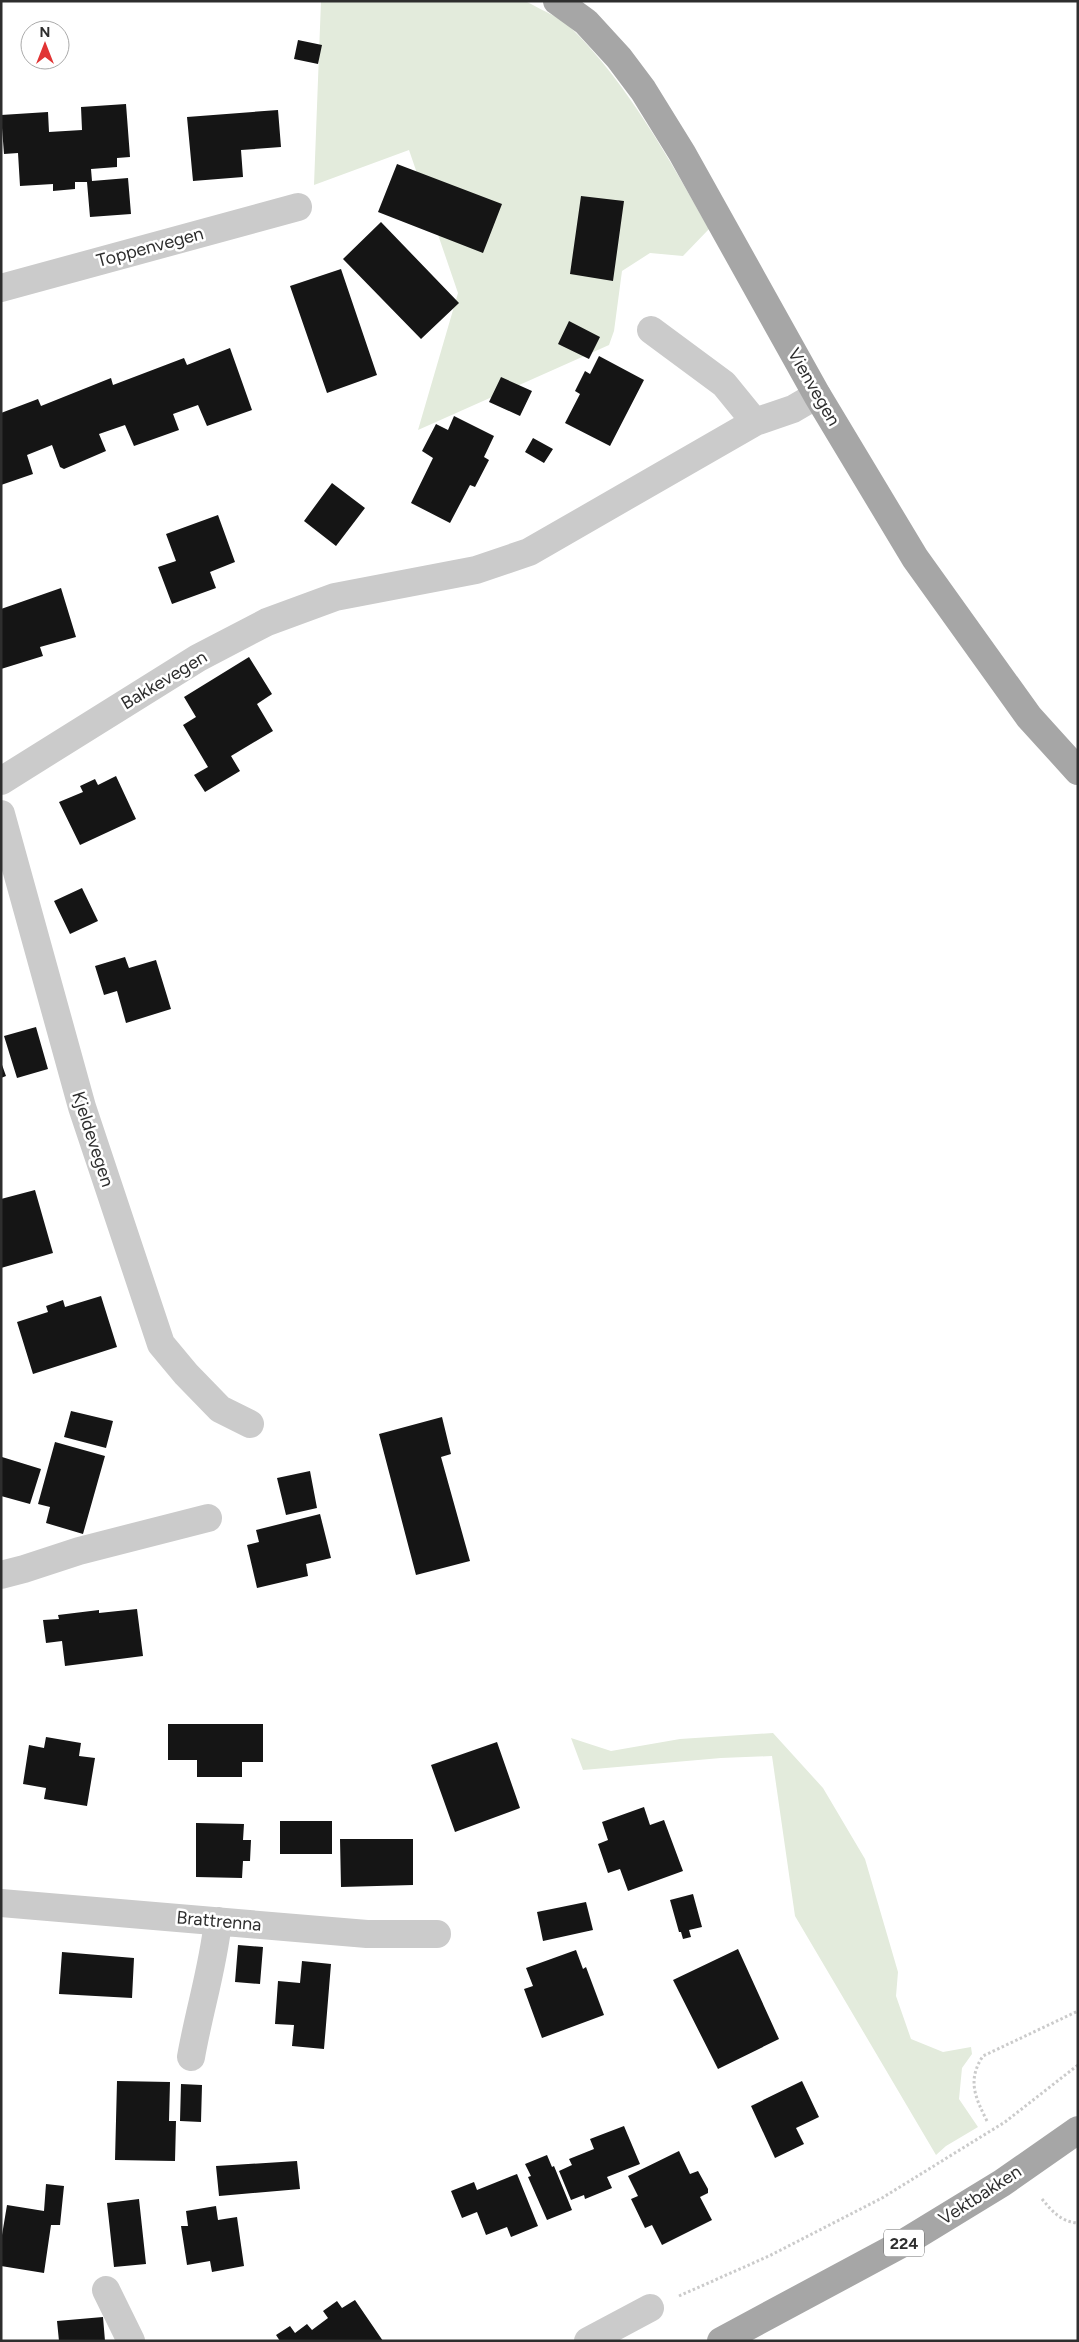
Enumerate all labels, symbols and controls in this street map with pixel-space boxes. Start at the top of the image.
north arrow [20,20,70,70]
text: N [40,24,50,41]
street label: Toppenvegen [94,222,206,272]
street label: Vienvegen [783,344,845,430]
street label: Bakkevegen [117,646,211,714]
street label: Kjeldevegen [67,1088,119,1190]
street label: Brattrenna [176,1906,262,1936]
street label: Vektbakken [935,2160,1025,2230]
road number: 224 [884,2230,924,2256]

